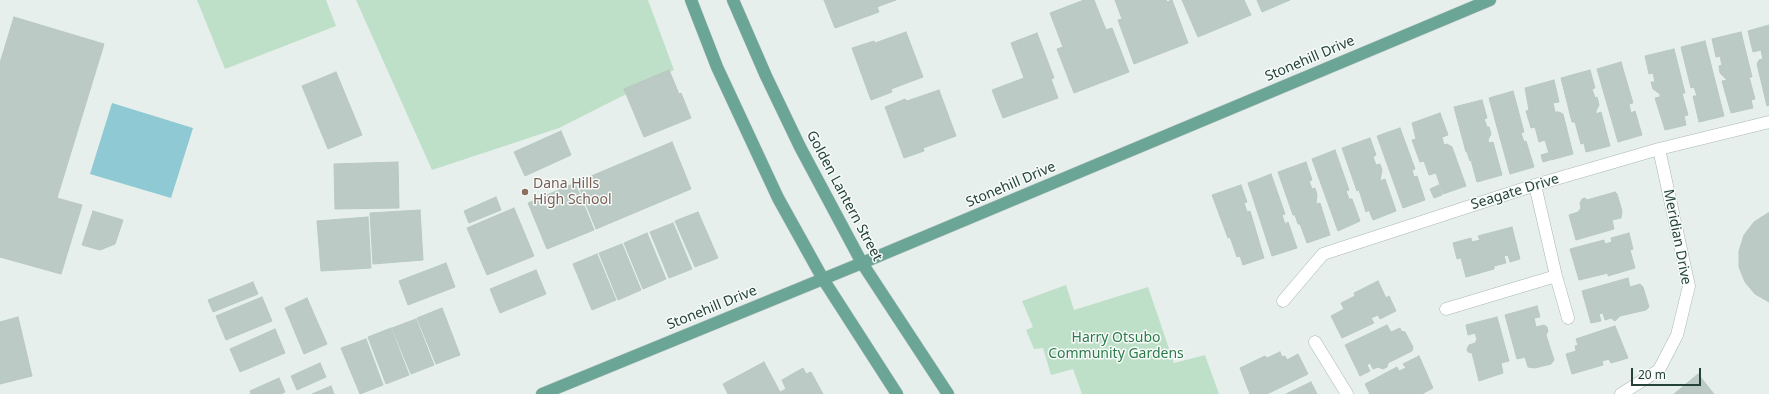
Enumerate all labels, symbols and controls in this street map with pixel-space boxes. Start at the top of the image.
street label: Stonehill Drive [1263,33,1357,85]
street label: Golden Lantern Street [803,128,885,264]
street label: Stonehill Drive [964,159,1058,211]
street label: Seagate Drive [1469,171,1561,213]
place label: Dana Hills High School [533,176,611,208]
marker: Dana Hills High School [520,187,530,197]
street label: Meridian Drive [1660,188,1694,286]
street label: Stonehill Drive [665,282,759,334]
park label: Harry Otsubo Community Gardens [1048,330,1184,362]
scale bar [1633,360,1703,386]
text: 20 m [1638,366,1666,383]

